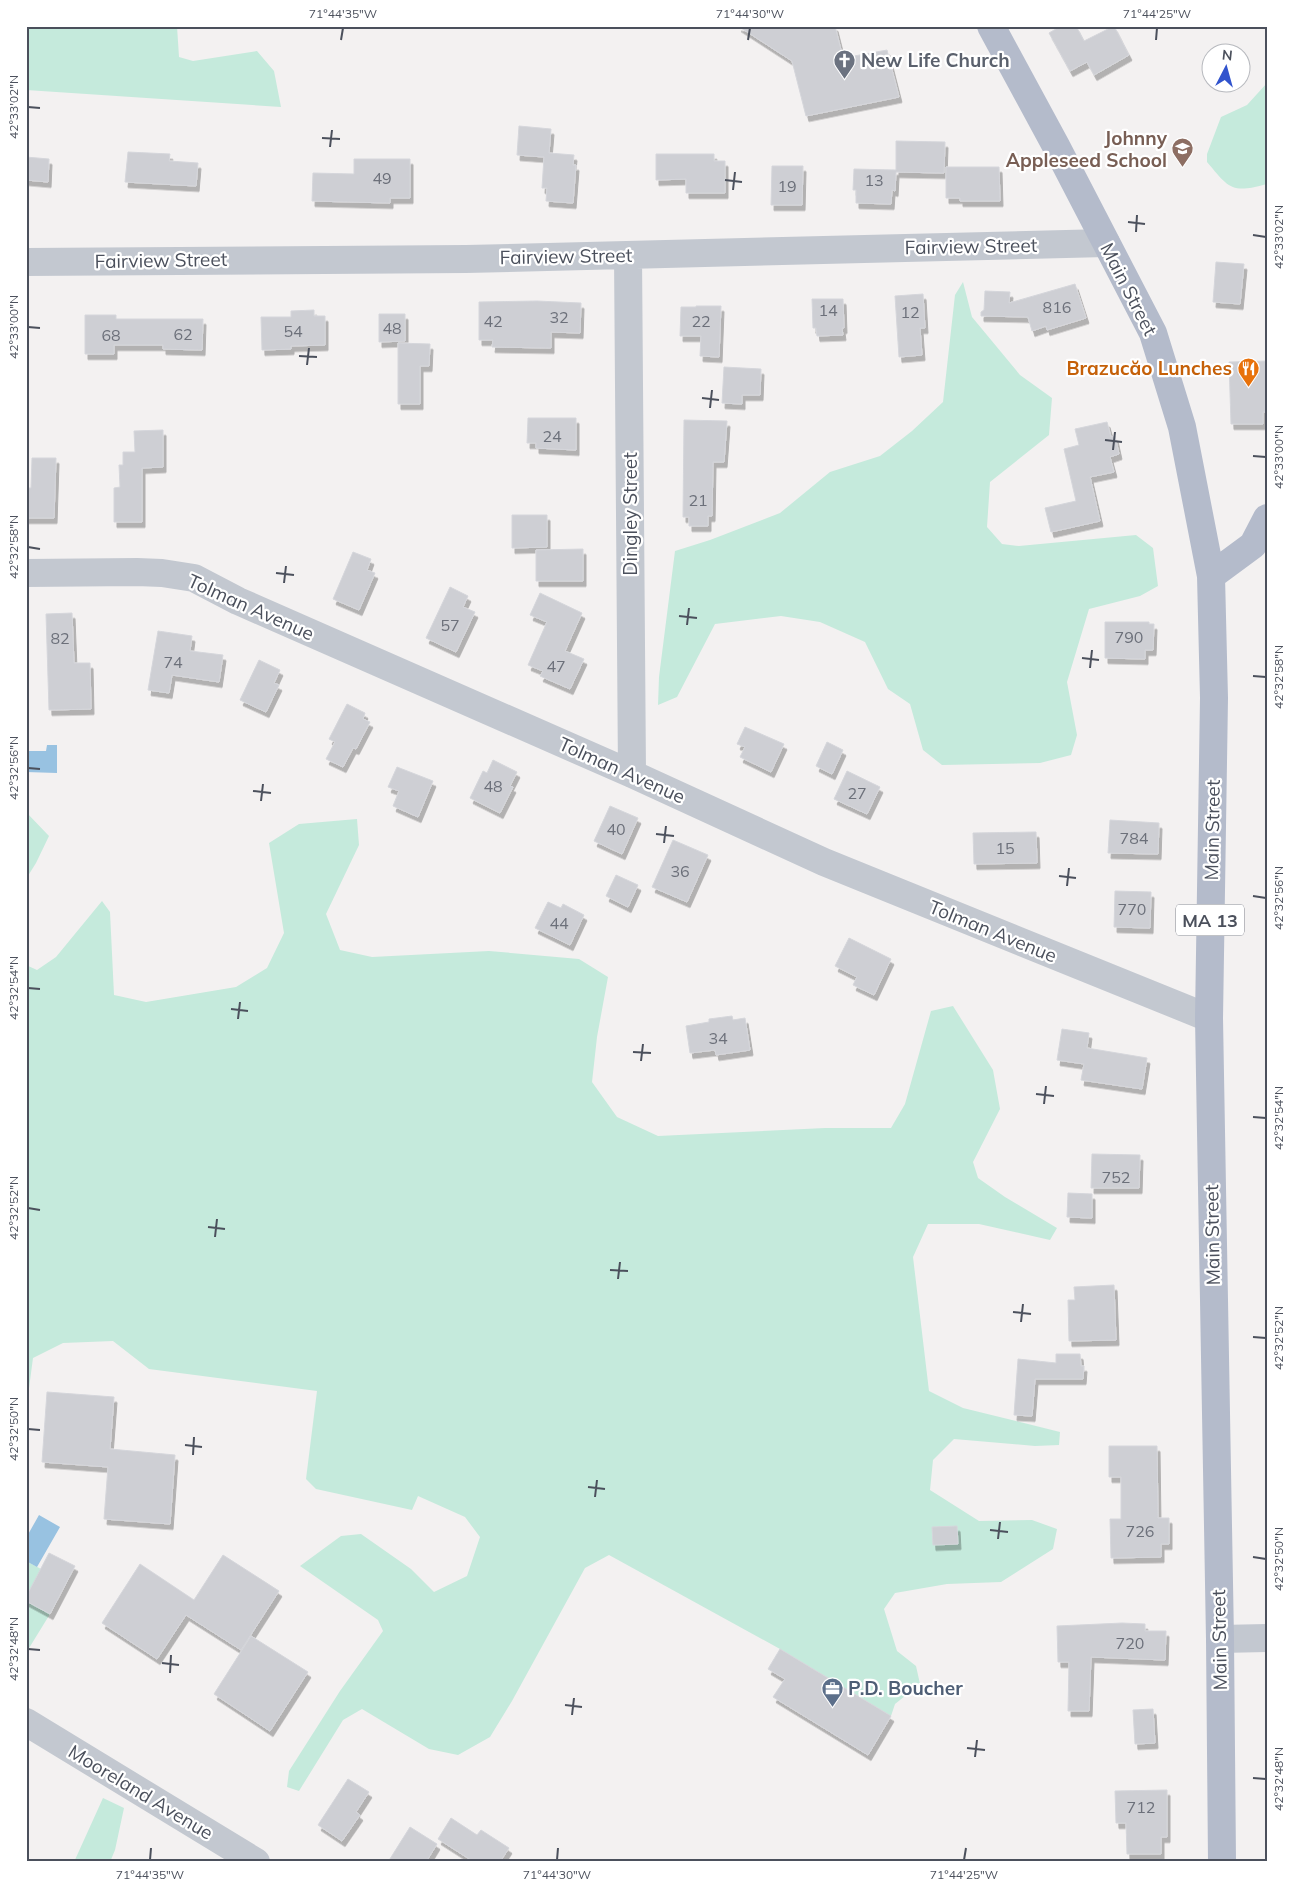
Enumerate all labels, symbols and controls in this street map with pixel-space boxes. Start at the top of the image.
text: 71°44'35"W [309,6,377,21]
text: 71°44'30"W [716,6,784,21]
text: 71°44'25"W [1123,6,1191,21]
north arrow [1200,42,1250,92]
text: N [1221,46,1234,65]
church icon: New Life Church [833,48,857,79]
place label: New Life Church [861,48,1010,72]
text: 42°33'02"N [6,75,21,139]
place label: Johnny Appleseed School [1006,126,1168,172]
school or university icon: Johnny Appleseed School [1171,137,1195,168]
house number: 49 [372,168,392,188]
house number: 13 [864,170,884,190]
house number: 19 [777,176,797,196]
text: 42°33'02"N [1271,205,1286,269]
street label: Fairview Street [905,233,1038,259]
street label: Main Street [1095,239,1163,340]
street label: Fairview Street [500,243,633,269]
street label: Fairview Street [95,247,228,273]
text: 42°33'00"N [6,295,21,359]
house number: 816 [1043,297,1071,317]
house number: 14 [818,300,838,320]
house number: 12 [900,302,920,322]
house number: 32 [549,307,569,327]
house number: 42 [483,311,503,331]
house number: 22 [691,311,711,331]
house number: 48 [382,318,402,338]
house number: 54 [283,321,303,341]
house number: 62 [173,324,193,344]
house number: 68 [101,325,121,345]
place label: Brazucăo Lunches [1066,356,1232,380]
restaurant icon: Brazucăo Lunches [1236,356,1260,387]
text: 42°33'00"N [1271,425,1286,489]
house number: 24 [542,426,562,446]
street label: Dingley Street [618,452,642,576]
house number: 21 [688,490,708,510]
text: 42°32'58"N [6,515,21,579]
street label: Tolman Avenue [184,568,318,646]
house number: 57 [440,615,460,635]
house number: 790 [1115,627,1143,647]
house number: 82 [50,628,70,648]
text: 42°32'58"N [1271,645,1286,709]
house number: 74 [163,652,183,672]
house number: 47 [546,656,566,676]
street label: Tolman Avenue [555,731,689,809]
text: 42°32'56"N [6,736,21,800]
house number: 48 [483,776,503,796]
street label: Main Street [1199,779,1225,881]
house number: 27 [847,783,867,803]
house number: 40 [606,819,626,839]
house number: 784 [1120,828,1149,848]
house number: 15 [995,838,1015,858]
house number: 36 [670,861,690,881]
text: 42°32'56"N [1271,866,1286,930]
street label: Tolman Avenue [926,894,1060,968]
house number: 770 [1118,899,1146,919]
road number: MA 13 [1176,904,1244,936]
house number: 44 [549,913,569,933]
text: 42°32'54"N [6,956,21,1020]
house number: 34 [708,1028,728,1048]
text: 42°32'54"N [1271,1086,1286,1150]
house number: 752 [1102,1167,1130,1187]
text: 42°32'52"N [6,1176,21,1240]
street label: Main Street [1199,1184,1225,1286]
text: 42°32'52"N [1271,1306,1286,1370]
text: 42°32'50"N [6,1397,21,1461]
house number: 726 [1126,1521,1154,1541]
text: 42°32'50"N [1271,1527,1286,1591]
street label: Main Street [1206,1589,1232,1691]
text: 42°32'48"N [6,1617,21,1681]
house number: 720 [1116,1633,1144,1653]
office icon: P.D. Boucher [820,1676,844,1707]
place label: P.D. Boucher [848,1676,963,1700]
street label: Mooreland Avenue [64,1739,218,1845]
text: 42°32'48"N [1271,1747,1286,1811]
house number: 712 [1127,1797,1155,1817]
text: 71°44'35"W [116,1867,184,1882]
text: 71°44'30"W [523,1867,591,1882]
text: 71°44'25"W [930,1867,998,1882]

